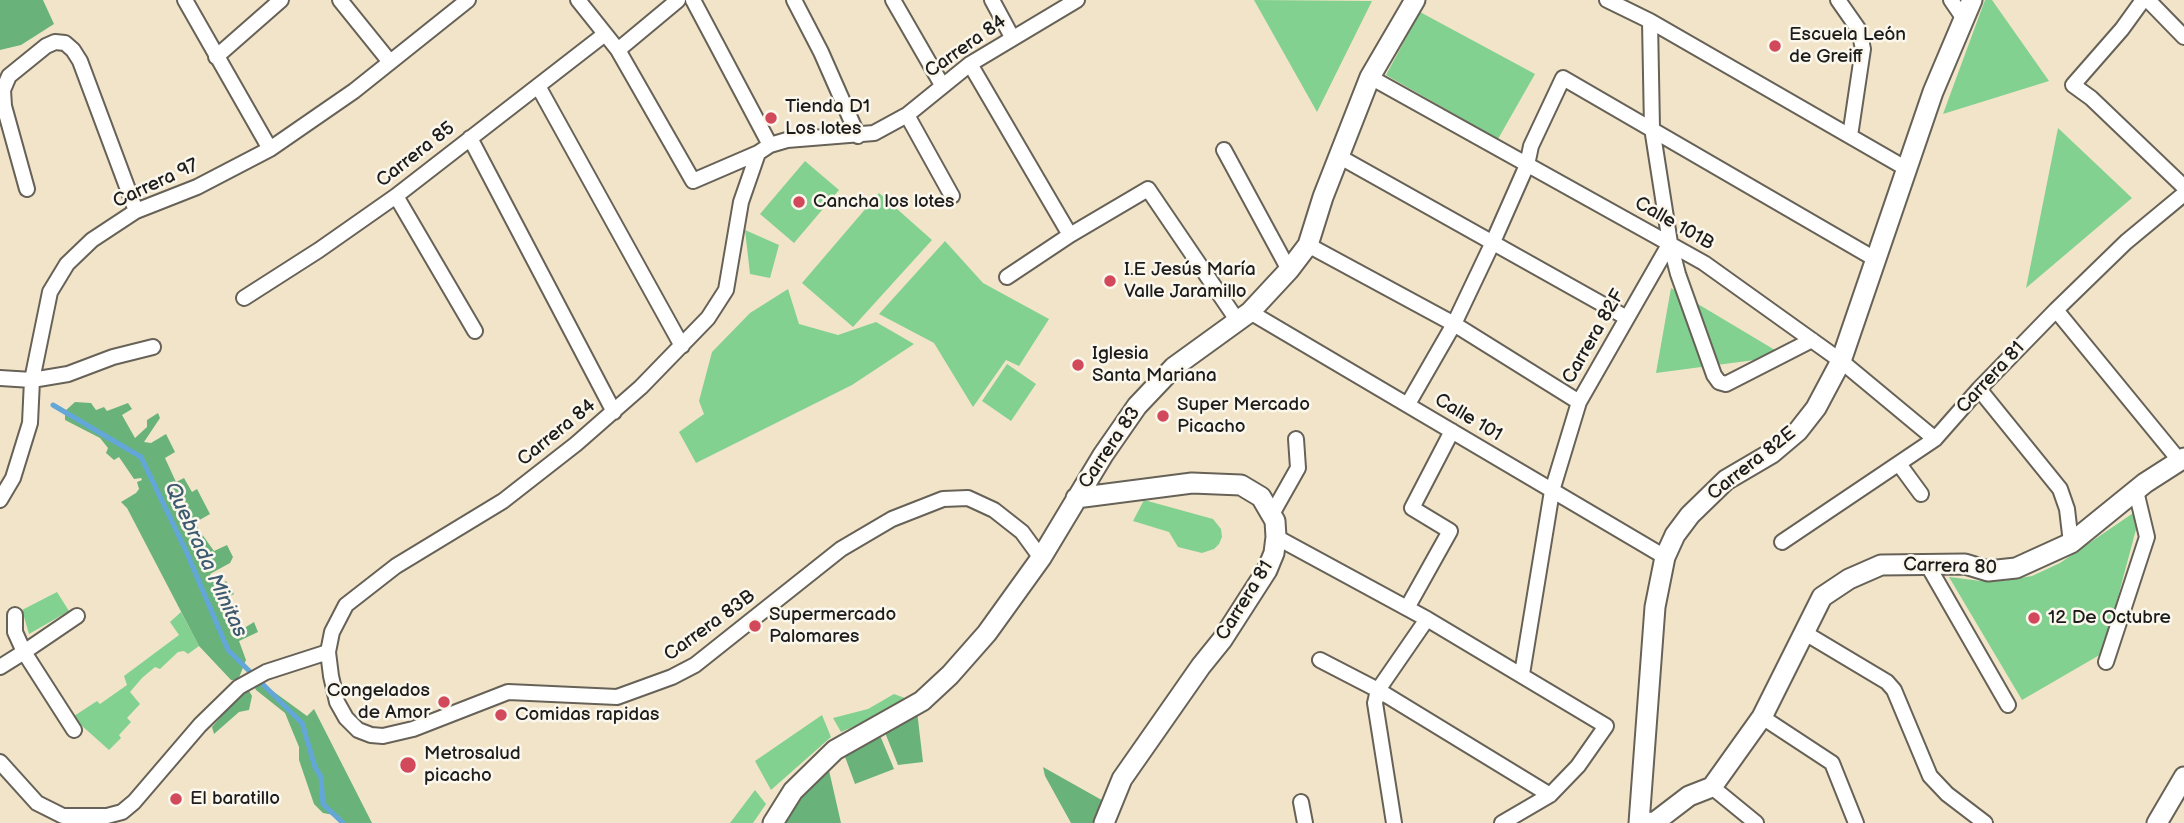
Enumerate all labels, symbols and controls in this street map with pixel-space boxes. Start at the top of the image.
street label: Carrera 84 [921,11,1011,83]
place label: Escuela León de Greiff [1789,24,1906,68]
marker: Escuela León de Greiff [1767,38,1783,54]
place label: Tienda D1 Los lotes [785,96,870,140]
marker: Tienda D1 Los lotes [763,110,779,126]
street label: Carrera 85 [372,117,460,193]
street label: Carrera 97 [110,154,202,214]
place label: Cancha los lotes [813,191,955,213]
street label: Calle 101B [1630,192,1718,256]
marker: Cancha los lotes [791,194,807,210]
place label: I.E Jesús María Valle Jaramillo [1124,259,1256,303]
marker: I.E Jesús María Valle Jaramillo [1102,273,1118,289]
street label: Carrera 82F [1558,286,1630,388]
street label: Carrera 81 [1952,337,2030,419]
place label: Iglesia Santa Mariana [1092,343,1217,387]
marker: Iglesia Santa Mariana [1070,357,1086,373]
street label: Calle 101 [1430,389,1506,447]
place label: Super Mercado Picacho [1177,394,1310,438]
street label: Carrera 84 [513,395,601,471]
street label: Carrera 83 [1074,403,1146,493]
marker: Super Mercado Picacho [1155,408,1171,424]
street label: Carrera 82E [1703,422,1801,506]
water label: Quebrada Minitas [158,478,252,642]
street label: Carrera 80 [1903,554,1997,580]
street label: Carrera 81 [1212,557,1278,645]
street label: Carrera 83B [660,585,760,667]
place label: Supermercado Palomares [769,604,896,648]
place label: 12 De Octubre [2048,607,2171,629]
marker: 12 De Octubre [2026,610,2042,626]
marker: Supermercado Palomares [747,618,763,634]
place label: Congelados de Amor [327,680,430,724]
marker: Congelados de Amor [436,694,452,710]
place label: Comidas rapidas [515,704,659,726]
marker: Comidas rapidas [493,707,509,723]
place label: Metrosalud picacho [424,743,521,787]
marker: Metrosalud picacho [398,755,418,775]
place label: El baratillo [190,788,280,810]
marker: El baratillo [168,791,184,807]

